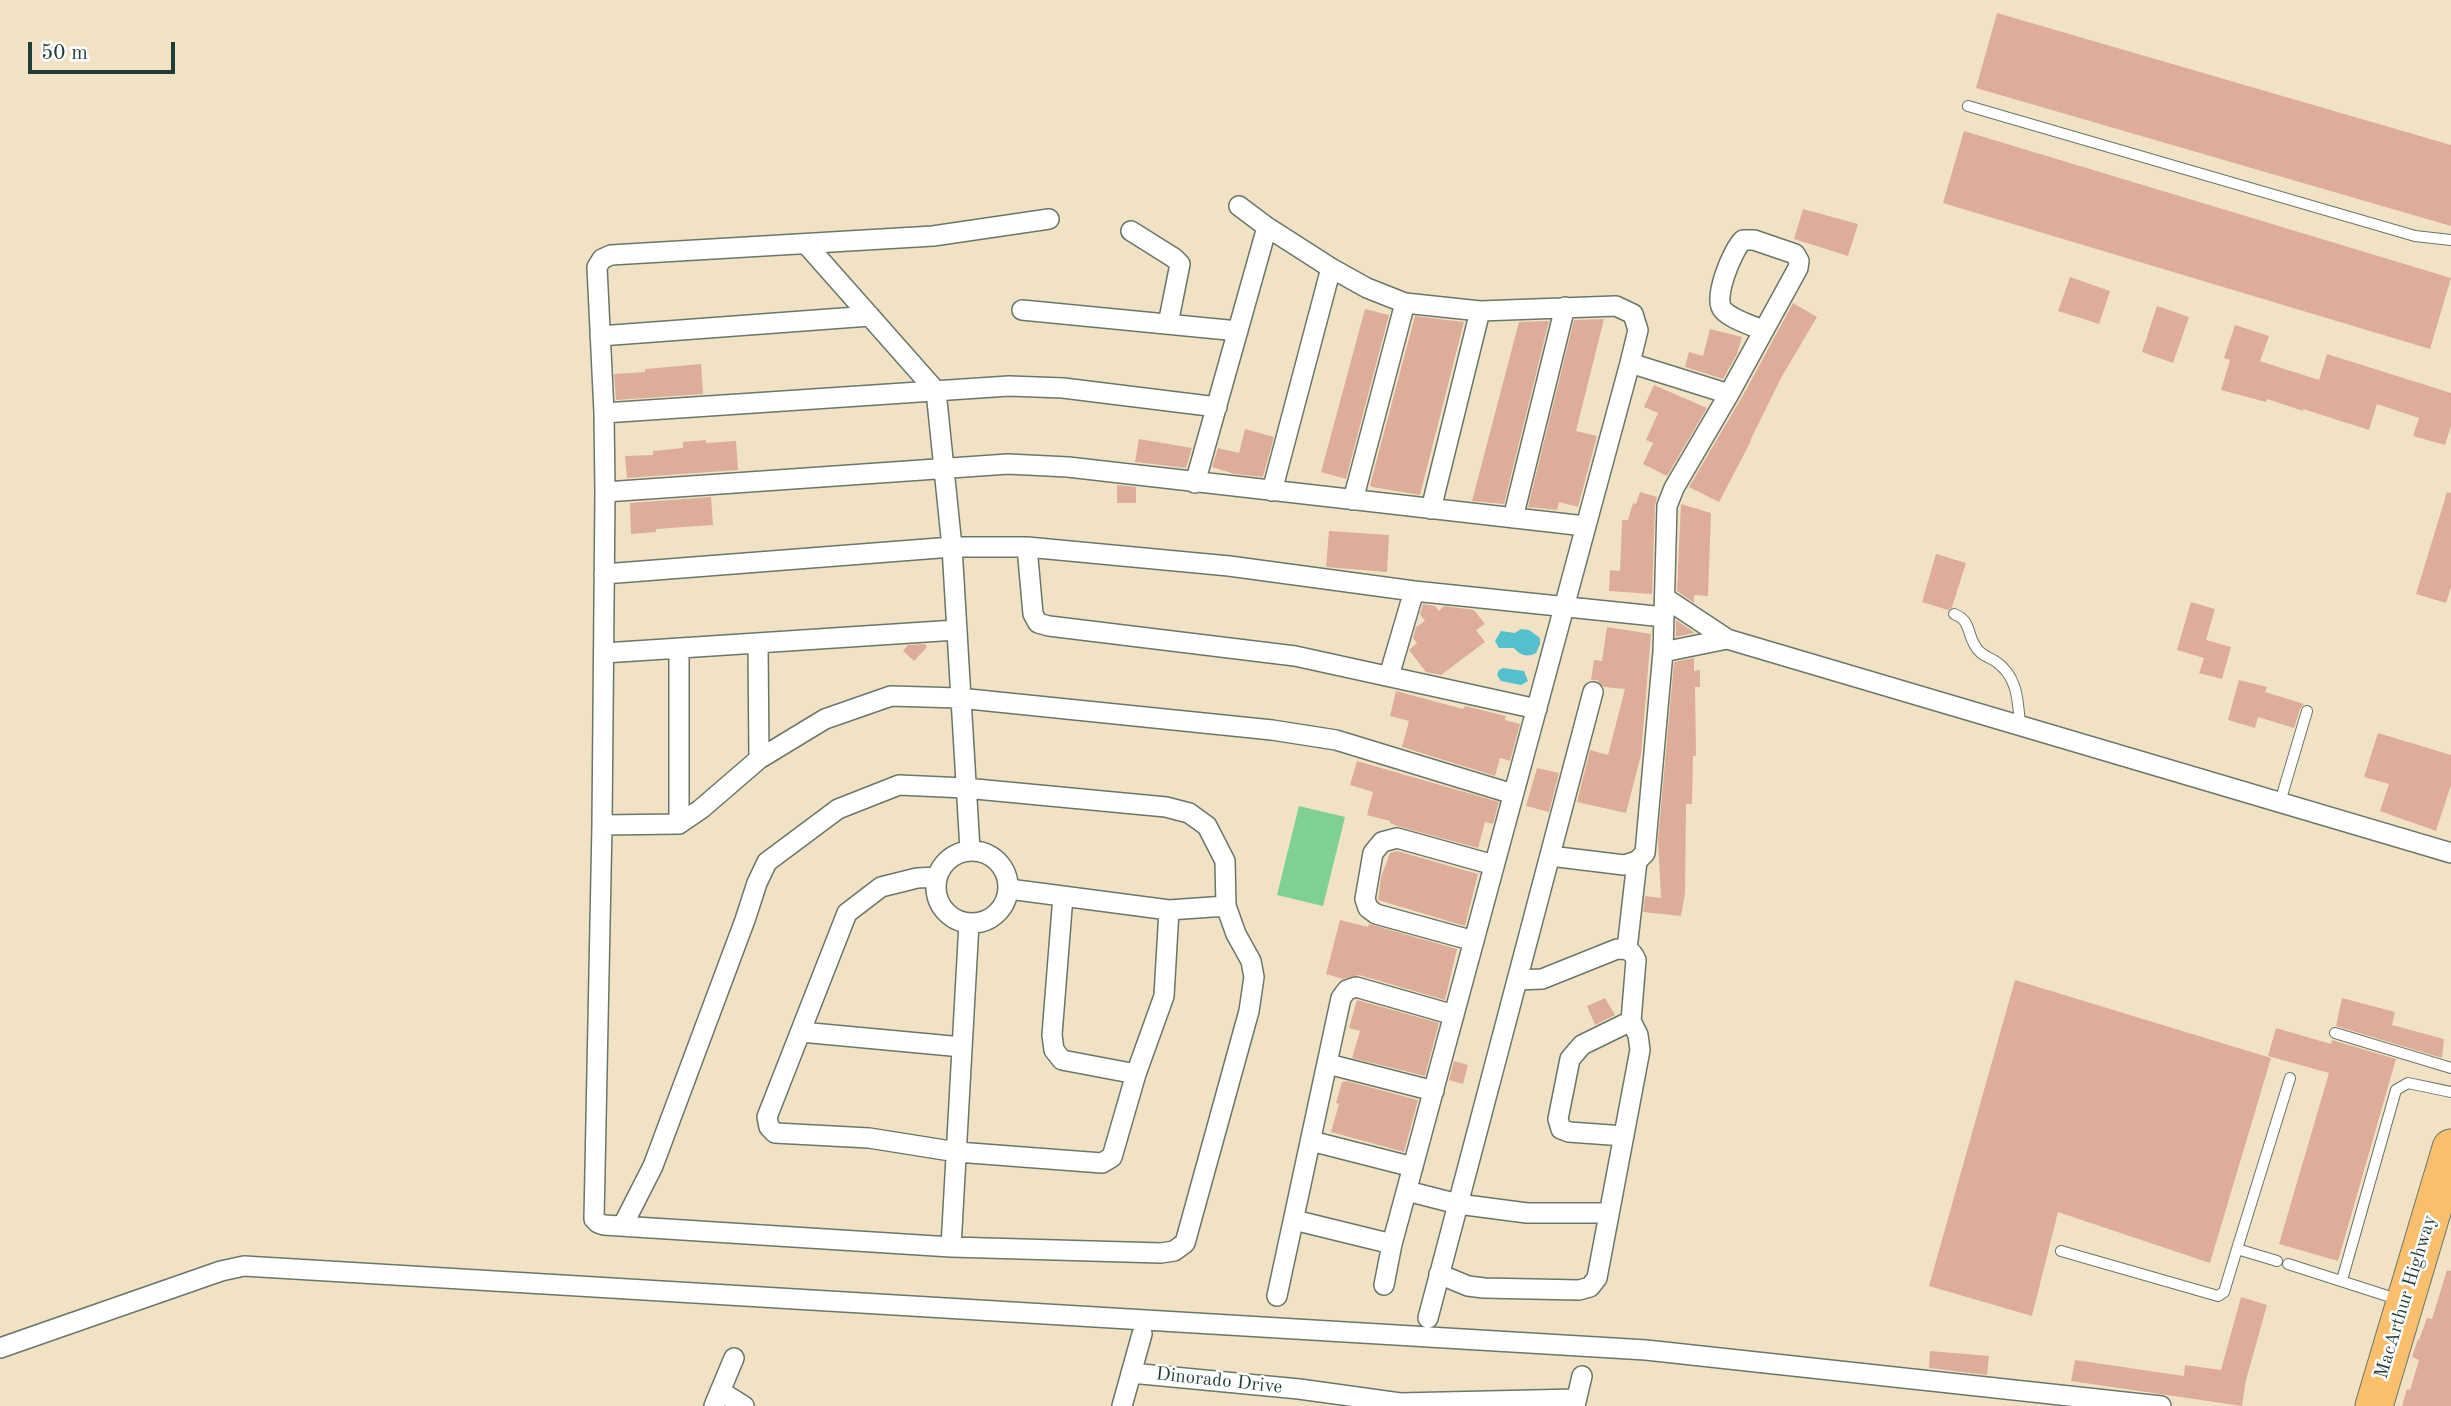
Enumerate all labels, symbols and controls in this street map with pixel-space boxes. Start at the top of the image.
scale bar [32,28,178,72]
text: 50 m [41,43,88,64]
street label: MacArthur Highway [2370,1212,2442,1382]
street label: Dinorado Drive [1155,1363,1283,1399]

